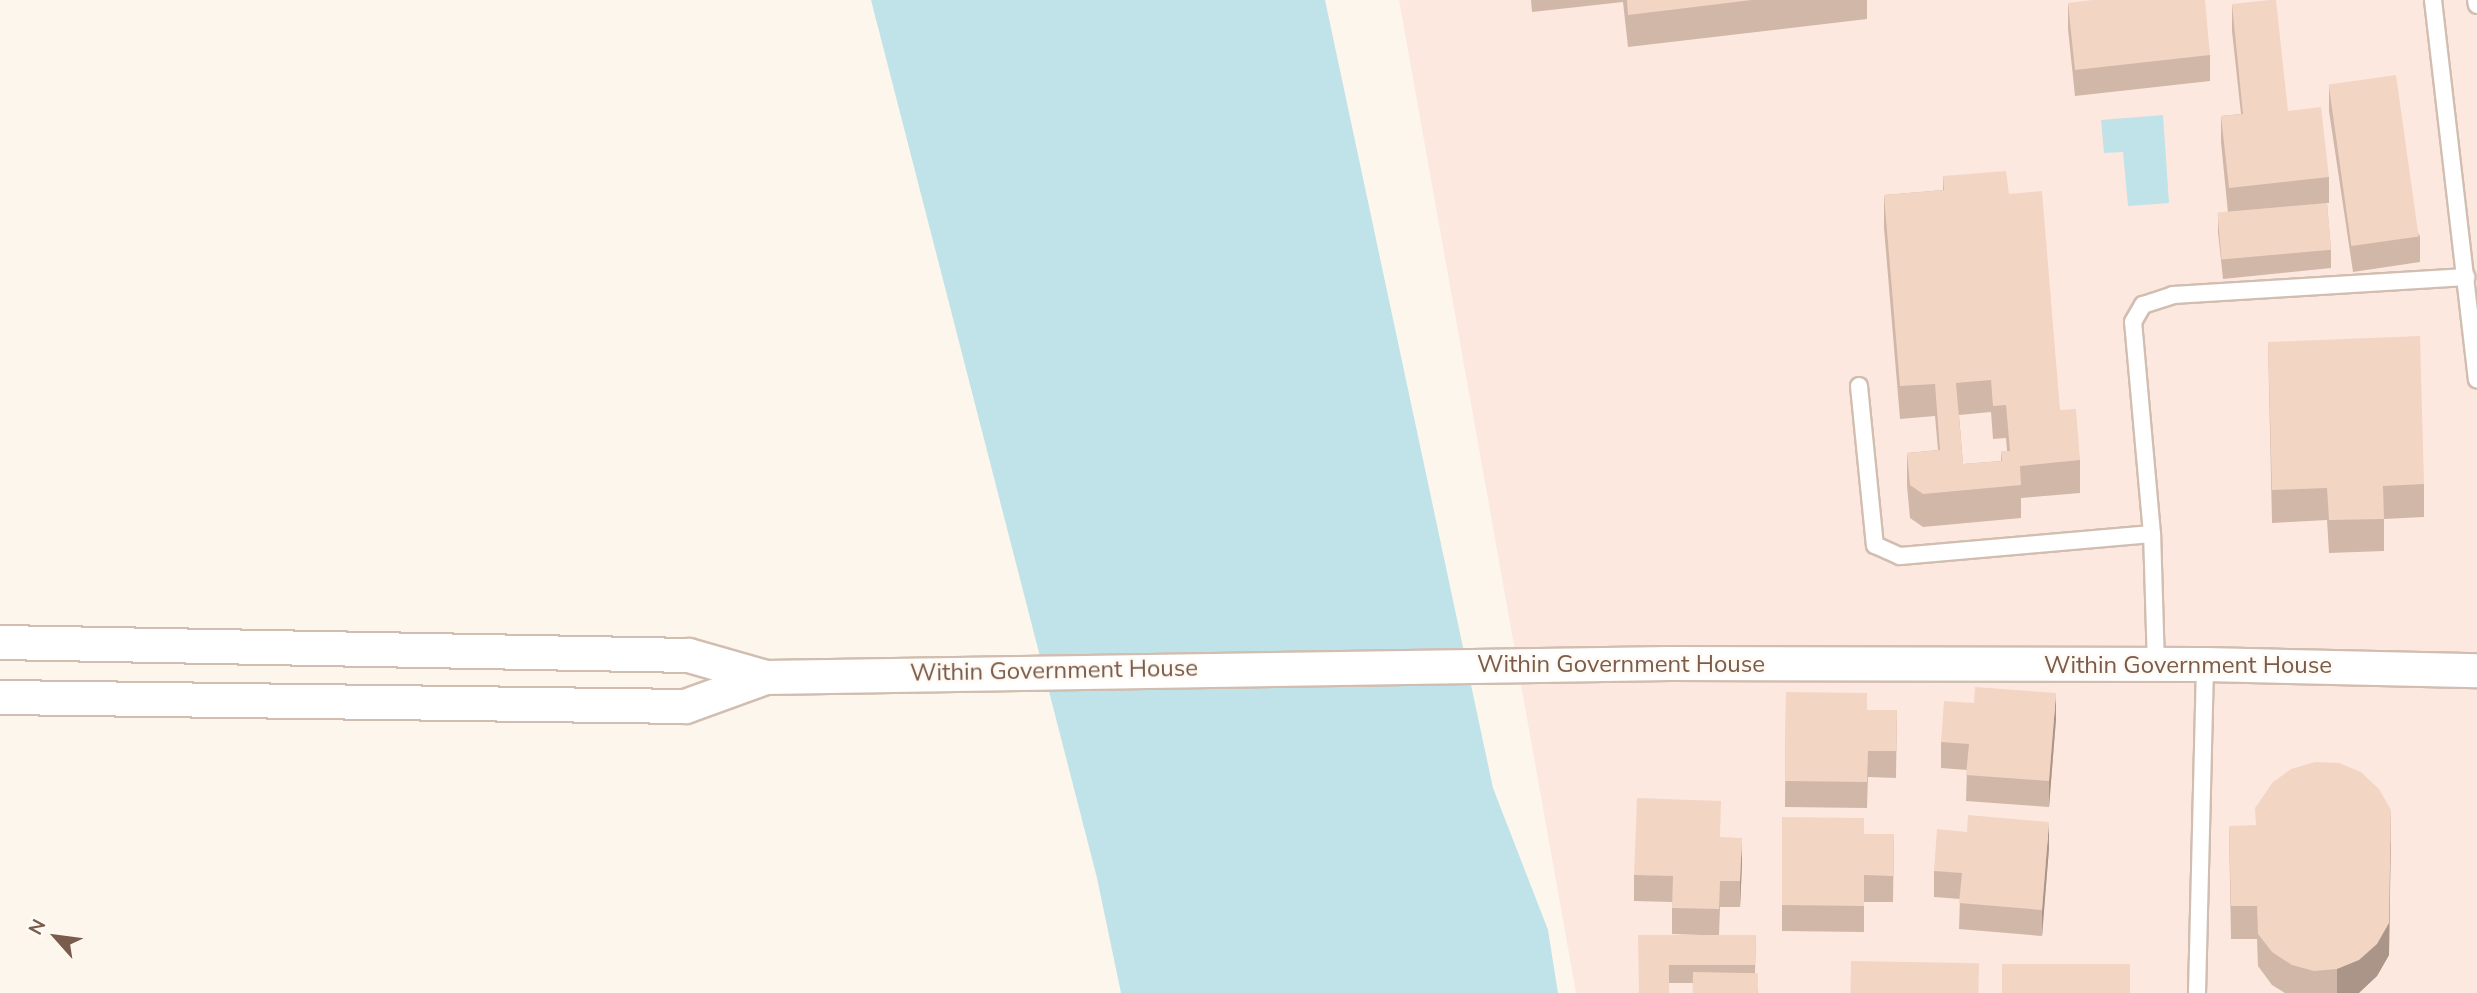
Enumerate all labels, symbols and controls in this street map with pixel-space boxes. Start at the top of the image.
street label: Within Government House [1477,651,1765,679]
street label: Within Government House [2044,652,2332,680]
street label: Within Government House [910,654,1198,688]
north arrow [21,902,91,972]
text: N [23,915,52,940]

